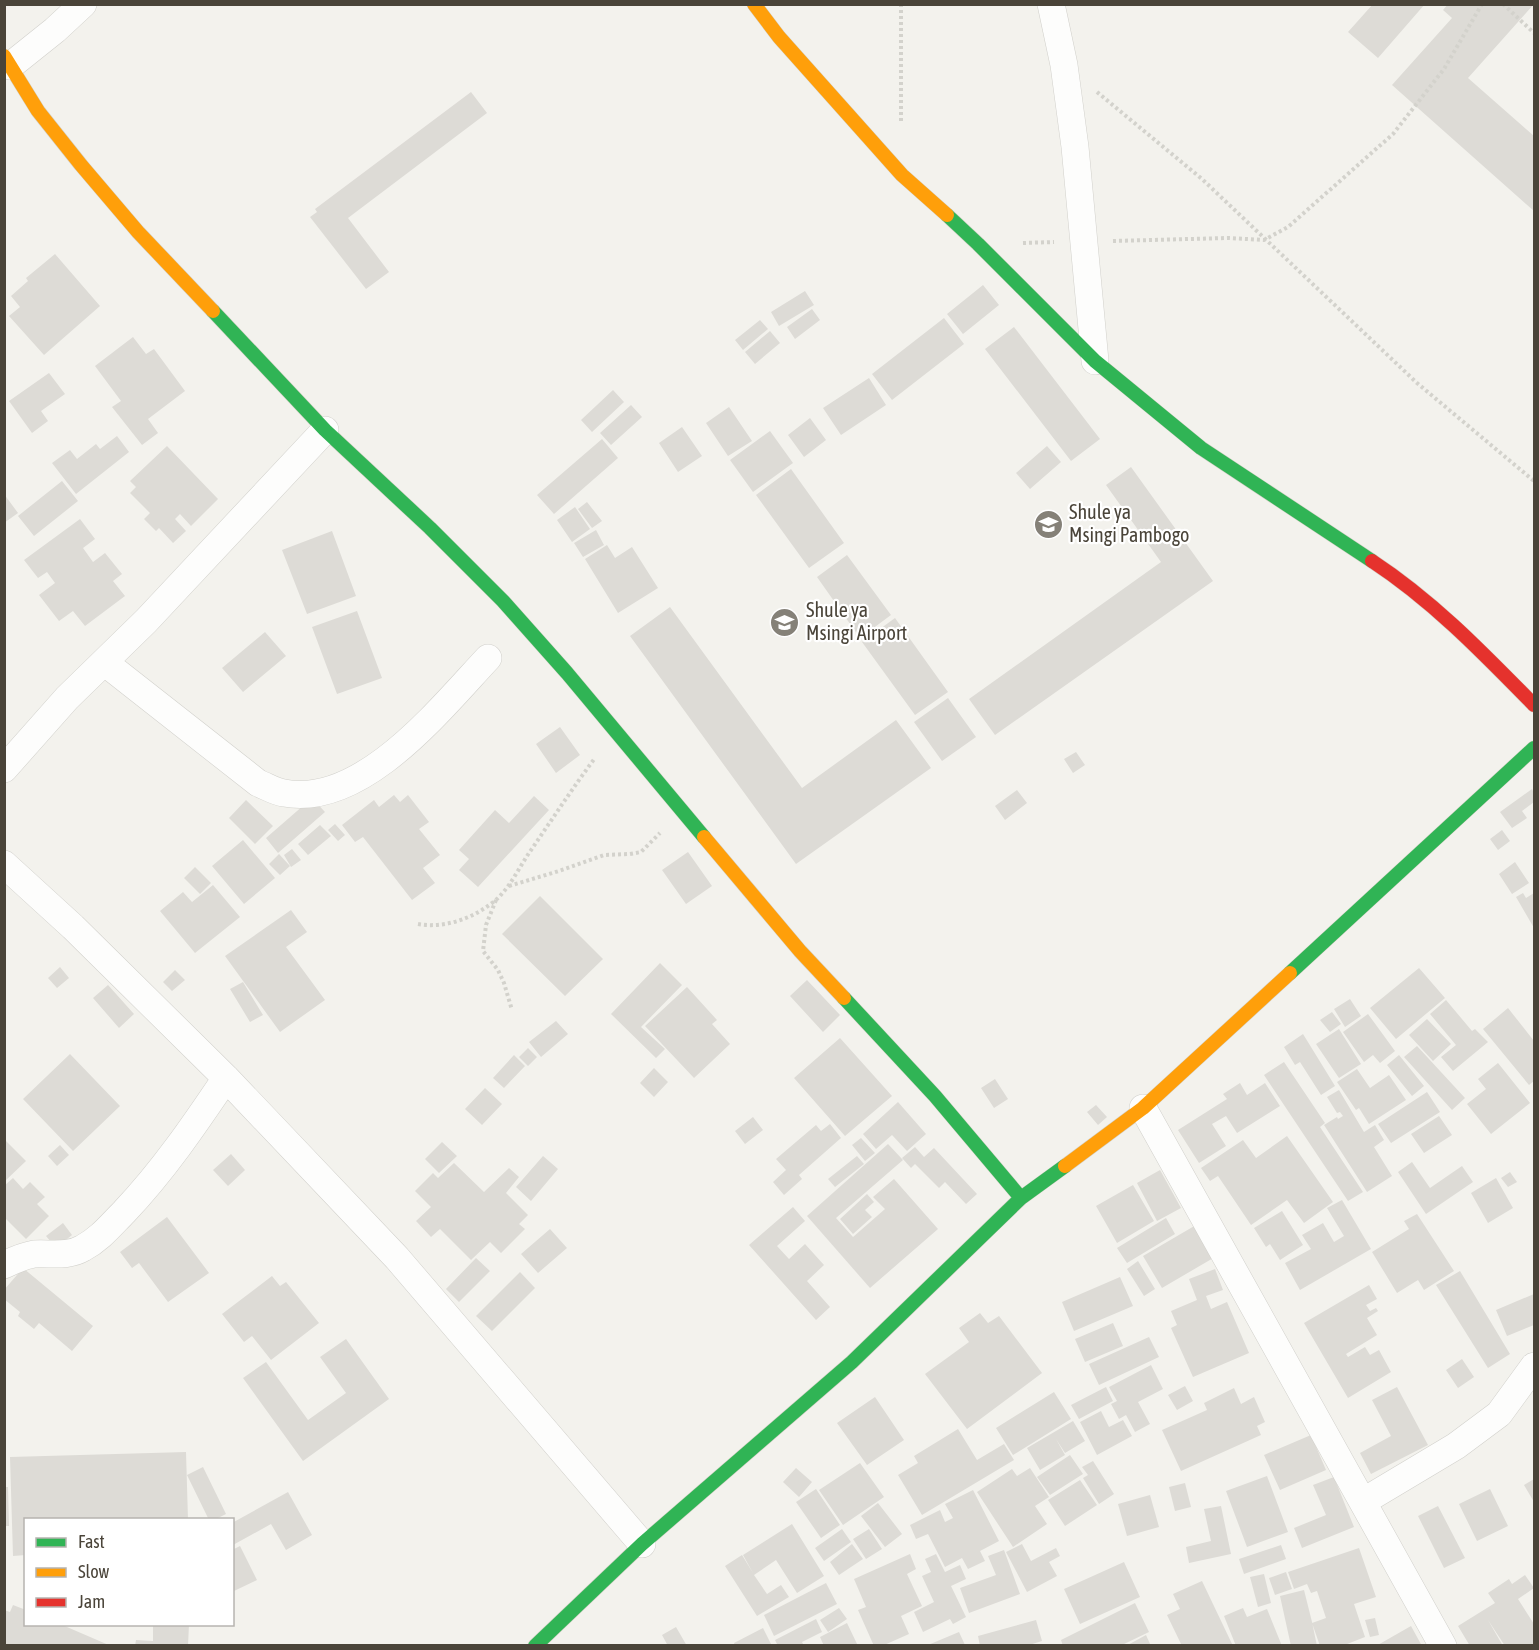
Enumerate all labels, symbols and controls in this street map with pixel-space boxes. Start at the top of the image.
place label: Shule ya Msingi Pambogo [1069,500,1189,546]
school or university icon: Shule ya Msingi Pambogo [1032,508,1064,540]
place label: Shule ya Msingi Airport [806,598,908,644]
school or university icon: Shule ya Msingi Airport [769,606,801,638]
legend [24,1518,234,1626]
text: Fast [78,1531,105,1552]
text: Slow [78,1561,109,1582]
text: Jam [78,1591,105,1612]

